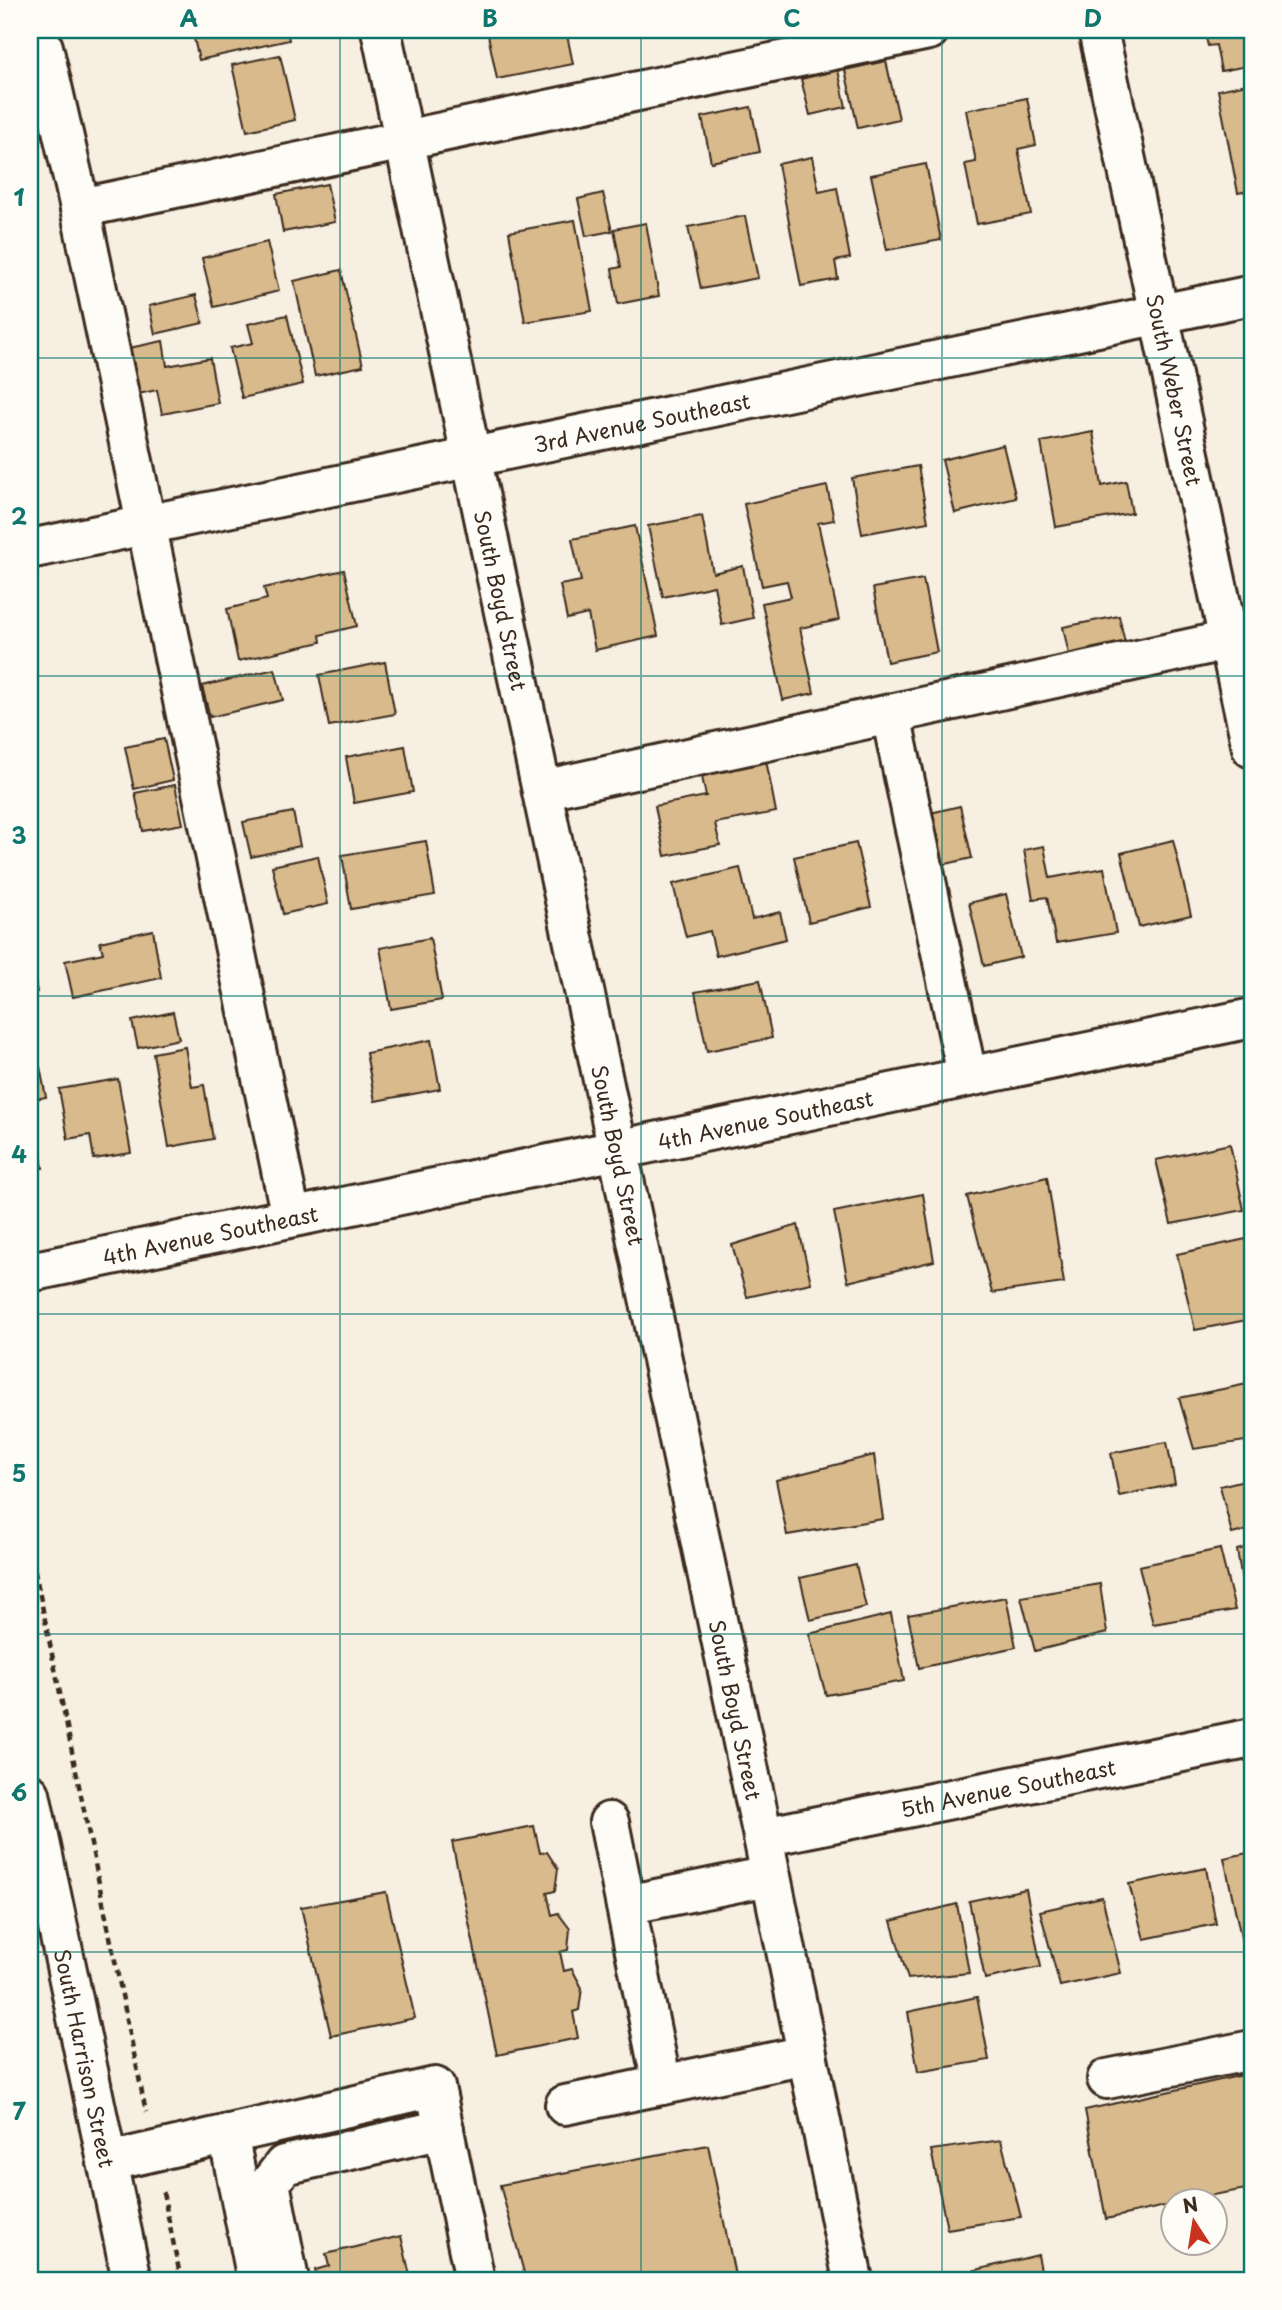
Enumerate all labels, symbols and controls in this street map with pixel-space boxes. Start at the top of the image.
text: A [180,0,198,35]
text: B [482,0,498,35]
text: C [783,0,801,35]
text: D [1084,0,1102,35]
text: 1 [14,179,25,214]
street label: South Weber Street [1139,291,1211,489]
street label: 3rd Avenue Southeast [531,384,753,460]
text: 2 [11,498,27,533]
street label: South Boyd Street [467,507,536,693]
text: 3 [11,817,27,852]
street label: South Boyd Street [584,1062,653,1248]
street label: 4th Avenue Southeast [655,1081,876,1157]
text: 4 [11,1136,27,1171]
street label: 4th Avenue Southeast [100,1197,321,1273]
text: 5 [12,1455,26,1490]
street label: South Boyd Street [702,1617,771,1803]
street label: 5th Avenue Southeast [898,1750,1118,1825]
text: 6 [11,1774,27,1809]
street label: South Harrison Street [47,1946,124,2170]
text: 7 [12,2093,26,2128]
north arrow [1160,2188,1230,2258]
text: N [1180,2189,1201,2220]

